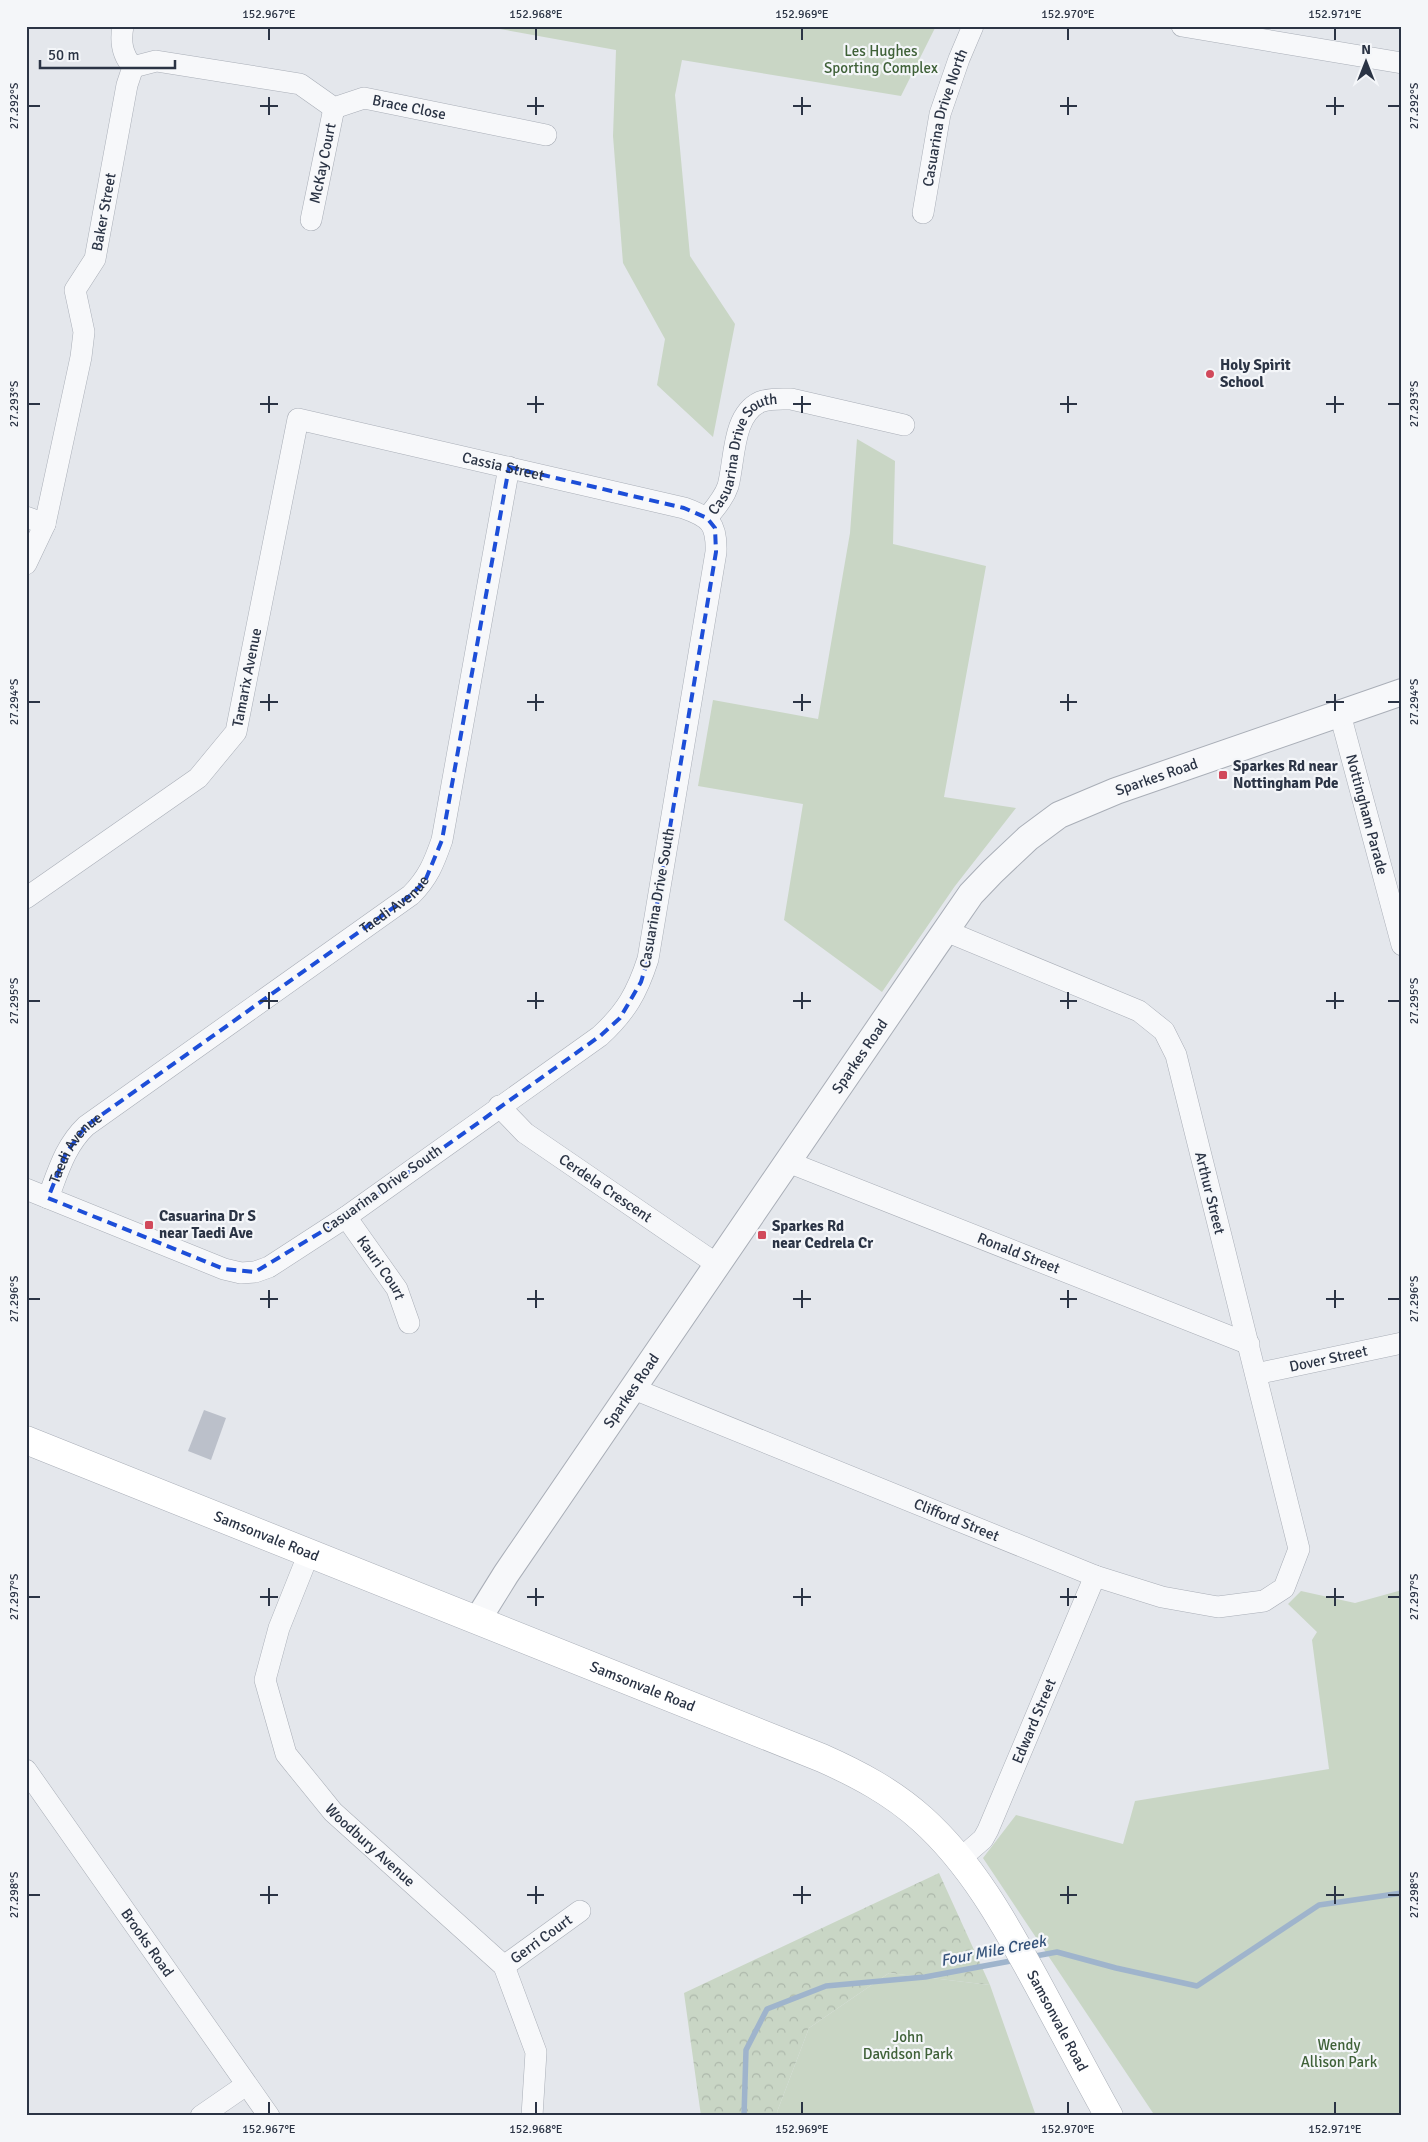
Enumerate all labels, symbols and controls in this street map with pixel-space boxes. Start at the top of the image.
text: 152.967°E [242,7,296,22]
text: 152.968°E [509,7,563,22]
text: 152.969°E [775,7,829,22]
text: 152.970°E [1041,7,1095,22]
text: 152.971°E [1308,7,1362,22]
scale bar [40,38,175,70]
north arrow [1340,38,1390,88]
text: N [1361,41,1371,58]
park label: Les Hughes Sporting Complex [824,42,938,77]
text: 50 m [48,46,79,64]
street label: Casuarina Drive North [919,46,971,188]
text: 27.292°S [7,82,22,129]
text: 27.292°S [1407,82,1422,129]
street label: Brace Close [371,91,448,123]
street label: McKay Court [306,121,340,205]
street label: Baker Street [88,171,120,253]
place label: Holy Spirit School [1220,356,1291,391]
marker: Holy Spirit School [1204,368,1216,380]
text: 27.293°S [7,380,22,427]
text: 27.293°S [1407,380,1422,427]
street label: Casuarina Drive South [704,390,778,518]
street label: Cassia Street [460,448,546,484]
street label: Tamarix Avenue [228,626,265,728]
text: 27.294°S [7,678,22,725]
text: 27.294°S [1407,678,1422,725]
street label: Nottingham Parade [1342,752,1392,877]
street label: Sparkes Road [1113,754,1200,800]
place label: Sparkes Rd near Nottingham Pde [1233,757,1339,792]
marker: Sparkes Rd near Nottingham Pde [1217,769,1229,781]
street label: Casuarina Drive South [636,826,678,970]
street label: Taedi Avenue [356,872,433,938]
text: 27.295°S [7,977,22,1024]
text: 27.295°S [1407,977,1422,1024]
street label: Sparkes Road [828,1016,891,1097]
street label: Taedi Avenue [45,1108,106,1186]
street label: Casuarina Drive South [318,1141,446,1237]
street label: Cerdela Crescent [555,1150,656,1226]
street label: Arthur Street [1191,1150,1229,1236]
place label: Casuarina Dr S near Taedi Ave [159,1207,256,1242]
place label: Sparkes Rd near Cedrela Cr [772,1217,873,1252]
marker: Casuarina Dr S near Taedi Ave [143,1219,155,1231]
marker: Sparkes Rd near Cedrela Cr [756,1229,768,1241]
street label: Ronald Street [975,1229,1062,1277]
street label: Kauri Court [353,1232,409,1302]
text: 27.296°S [7,1275,22,1322]
text: 27.296°S [1407,1275,1422,1322]
street label: Dover Street [1288,1342,1369,1376]
street label: Sparkes Road [599,1350,663,1431]
street label: Clifford Street [911,1494,1002,1545]
street label: Samsonvale Road [211,1507,322,1565]
text: 27.297°S [7,1573,22,1620]
text: 27.297°S [1407,1573,1422,1620]
street label: Samsonvale Road [587,1657,698,1715]
street label: Edward Street [1008,1676,1060,1766]
street label: Woodbury Avenue [321,1800,419,1891]
text: 27.298°S [7,1871,22,1918]
text: 27.298°S [1407,1871,1422,1918]
street label: Brooks Road [117,1905,177,1980]
street label: Gerri Court [507,1911,576,1967]
water label: Four Mile Creek [939,1931,1050,1971]
street label: Samsonvale Road [1023,1967,1092,2074]
park label: John Davidson Park [863,2028,954,2063]
park label: Wendy Allison Park [1301,2036,1378,2071]
text: 152.967°E [242,2122,296,2137]
text: 152.968°E [509,2122,563,2137]
text: 152.969°E [775,2122,829,2137]
text: 152.970°E [1041,2122,1095,2137]
text: 152.971°E [1308,2122,1362,2137]

